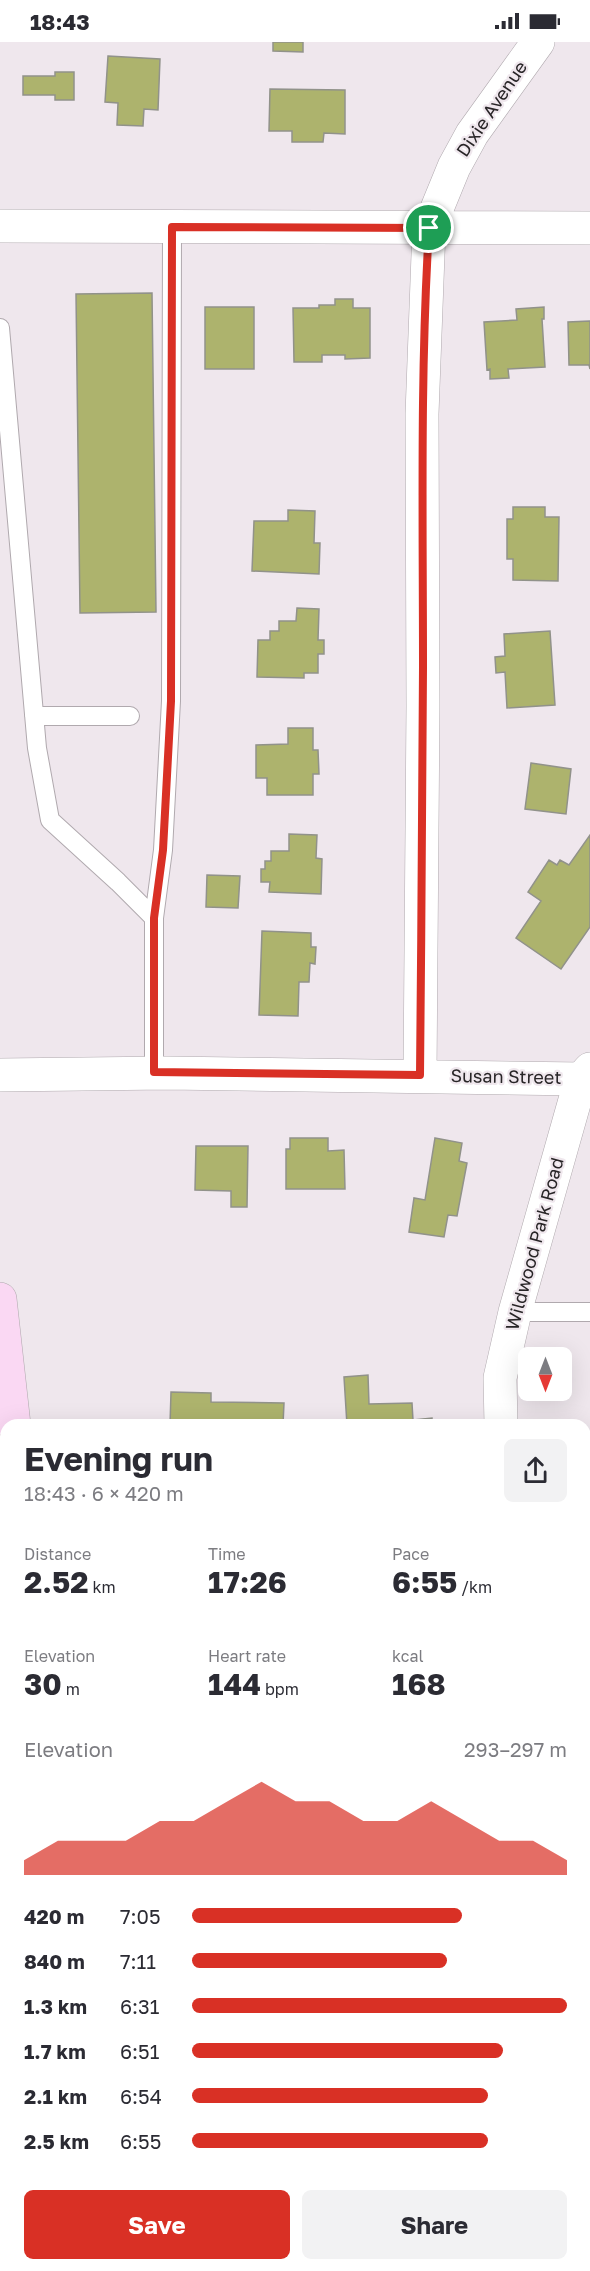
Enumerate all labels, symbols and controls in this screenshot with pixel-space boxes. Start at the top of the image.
text: 18:43 [30,8,90,35]
street label: Dixie Avenue [451,56,531,160]
pin [403,202,454,253]
icon: arrive [412,211,445,244]
street label: Susan Street [450,1064,562,1088]
street label: Wildwood Park Road [500,1155,568,1333]
north arrow [518,1347,572,1401]
map controls [518,1347,572,1401]
text: Evening run [24,1439,213,1478]
button: share [504,1439,567,1502]
text: 18:43 · 6 × 420 m [24,1481,184,1505]
text: Distance [24,1544,91,1564]
text: Time [208,1544,246,1564]
text: Pace [392,1544,429,1564]
text: 2.52 [24,1564,89,1600]
text: 17:26 [208,1564,287,1600]
text: 6:55 [392,1564,457,1600]
text: km [89,1577,116,1597]
text: /km [457,1577,492,1597]
text: Elevation [24,1646,95,1666]
text: Heart rate [208,1646,286,1666]
text: kcal [392,1646,424,1666]
text: 30 [24,1666,62,1702]
text: 144 [208,1666,261,1702]
text: 168 [392,1666,446,1702]
text: m [62,1679,80,1699]
text: bpm [261,1679,299,1699]
text: Elevation [24,1737,113,1761]
text: 293–297 m [464,1737,567,1761]
text: 420 m [24,1904,84,1928]
text: 7:05 [120,1904,161,1928]
text: 840 m [24,1949,85,1973]
text: 7:11 [120,1949,156,1973]
text: 1.3 km [24,1994,87,2018]
text: 6:31 [120,1994,160,2018]
text: 1.7 km [24,2039,86,2063]
text: 6:51 [120,2039,159,2063]
text: 2.1 km [24,2084,87,2108]
text: 6:54 [120,2084,162,2108]
text: 2.5 km [24,2129,89,2153]
text: 6:55 [120,2129,161,2153]
button: Save [24,2190,290,2259]
button: Share [302,2190,567,2259]

